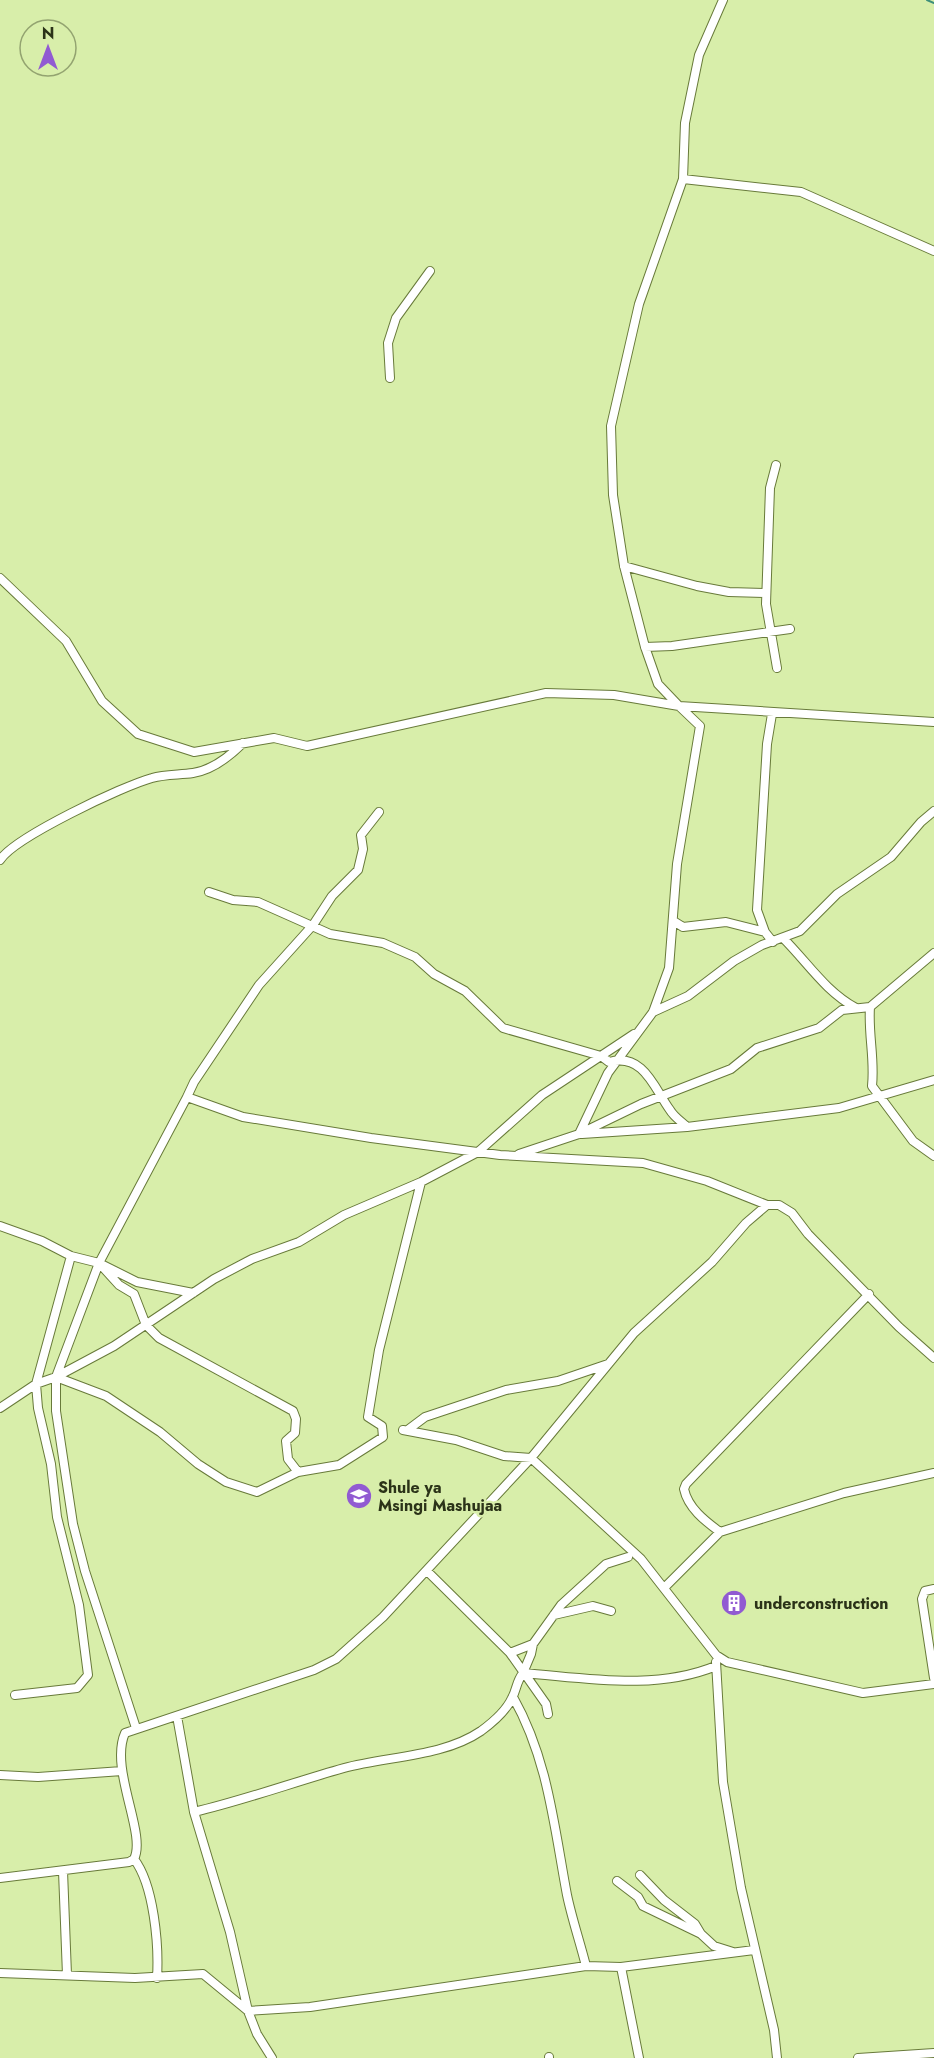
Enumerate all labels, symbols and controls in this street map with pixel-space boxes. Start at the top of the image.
north arrow [18,18,78,78]
text: N [42,22,54,45]
place label: Shule ya Msingi Mashujaa [378,1476,502,1517]
school or university icon: Shule ya Msingi Mashujaa [344,1481,374,1511]
building icon: underconstruction [719,1588,749,1618]
place label: underconstruction [754,1592,889,1615]

